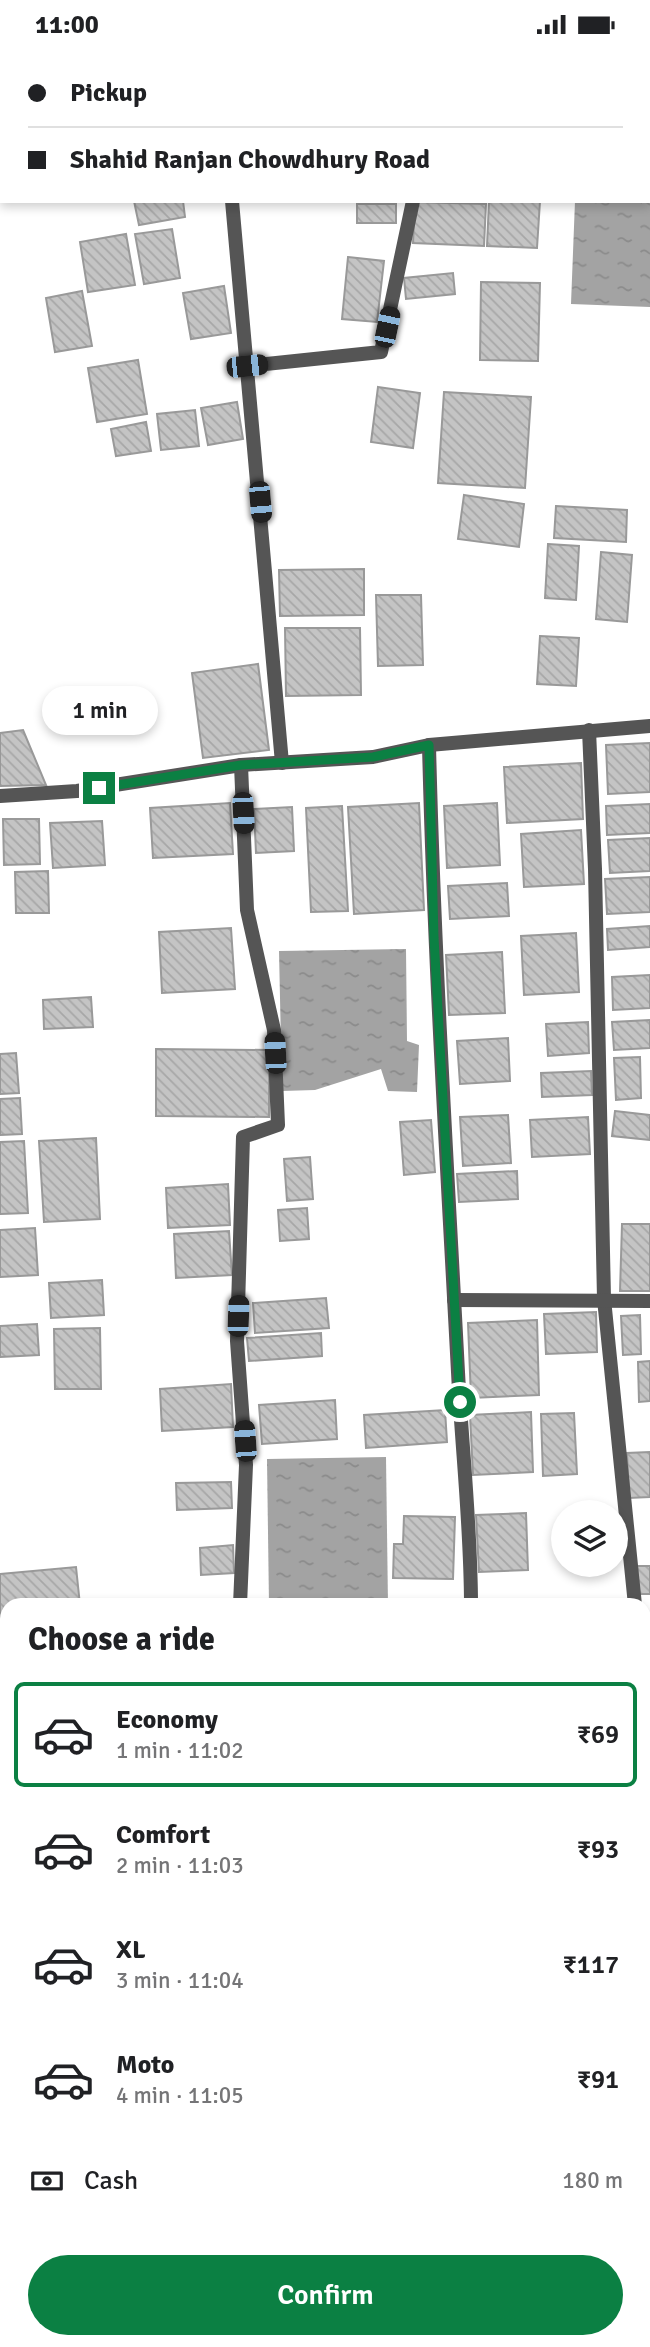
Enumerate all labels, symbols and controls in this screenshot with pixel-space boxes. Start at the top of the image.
text: 11:00 [35,9,99,41]
text: Pickup [70,77,147,109]
text: Shahid Ranjan Chowdhury Road [70,144,430,176]
car [373,304,402,350]
car [226,353,269,379]
car [248,480,273,524]
callout: 1 min [41,687,157,735]
text: 1 min [72,696,128,725]
route end [83,772,115,804]
car [232,791,255,835]
car [264,1031,287,1075]
car [227,1295,250,1337]
route start [444,1386,476,1418]
car [234,1419,257,1463]
map controls [551,1500,628,1577]
button: layers [551,1500,628,1577]
text: Choose a ride [28,1620,215,1659]
icon: car [32,1703,95,1766]
text: Economy [116,1704,218,1736]
text: ₹69 [577,1719,619,1751]
text: 1 min · 11:02 [116,1736,244,1765]
icon: car [32,1818,95,1881]
text: Comfort [116,1819,210,1851]
text: ₹93 [577,1834,619,1866]
text: 2 min · 11:03 [116,1851,244,1880]
icon: car [32,1933,95,1996]
text: XL [116,1934,146,1966]
text: ₹117 [563,1949,619,1981]
text: 3 min · 11:04 [116,1966,244,1995]
icon: car [32,2048,95,2111]
text: Moto [116,2049,174,2081]
text: ₹91 [577,2064,619,2096]
text: 4 min · 11:05 [116,2081,244,2110]
icon: cash [28,2162,66,2200]
text: Cash [84,2165,138,2197]
text: 180 m [562,2166,623,2195]
button: Confirm [28,2255,623,2335]

